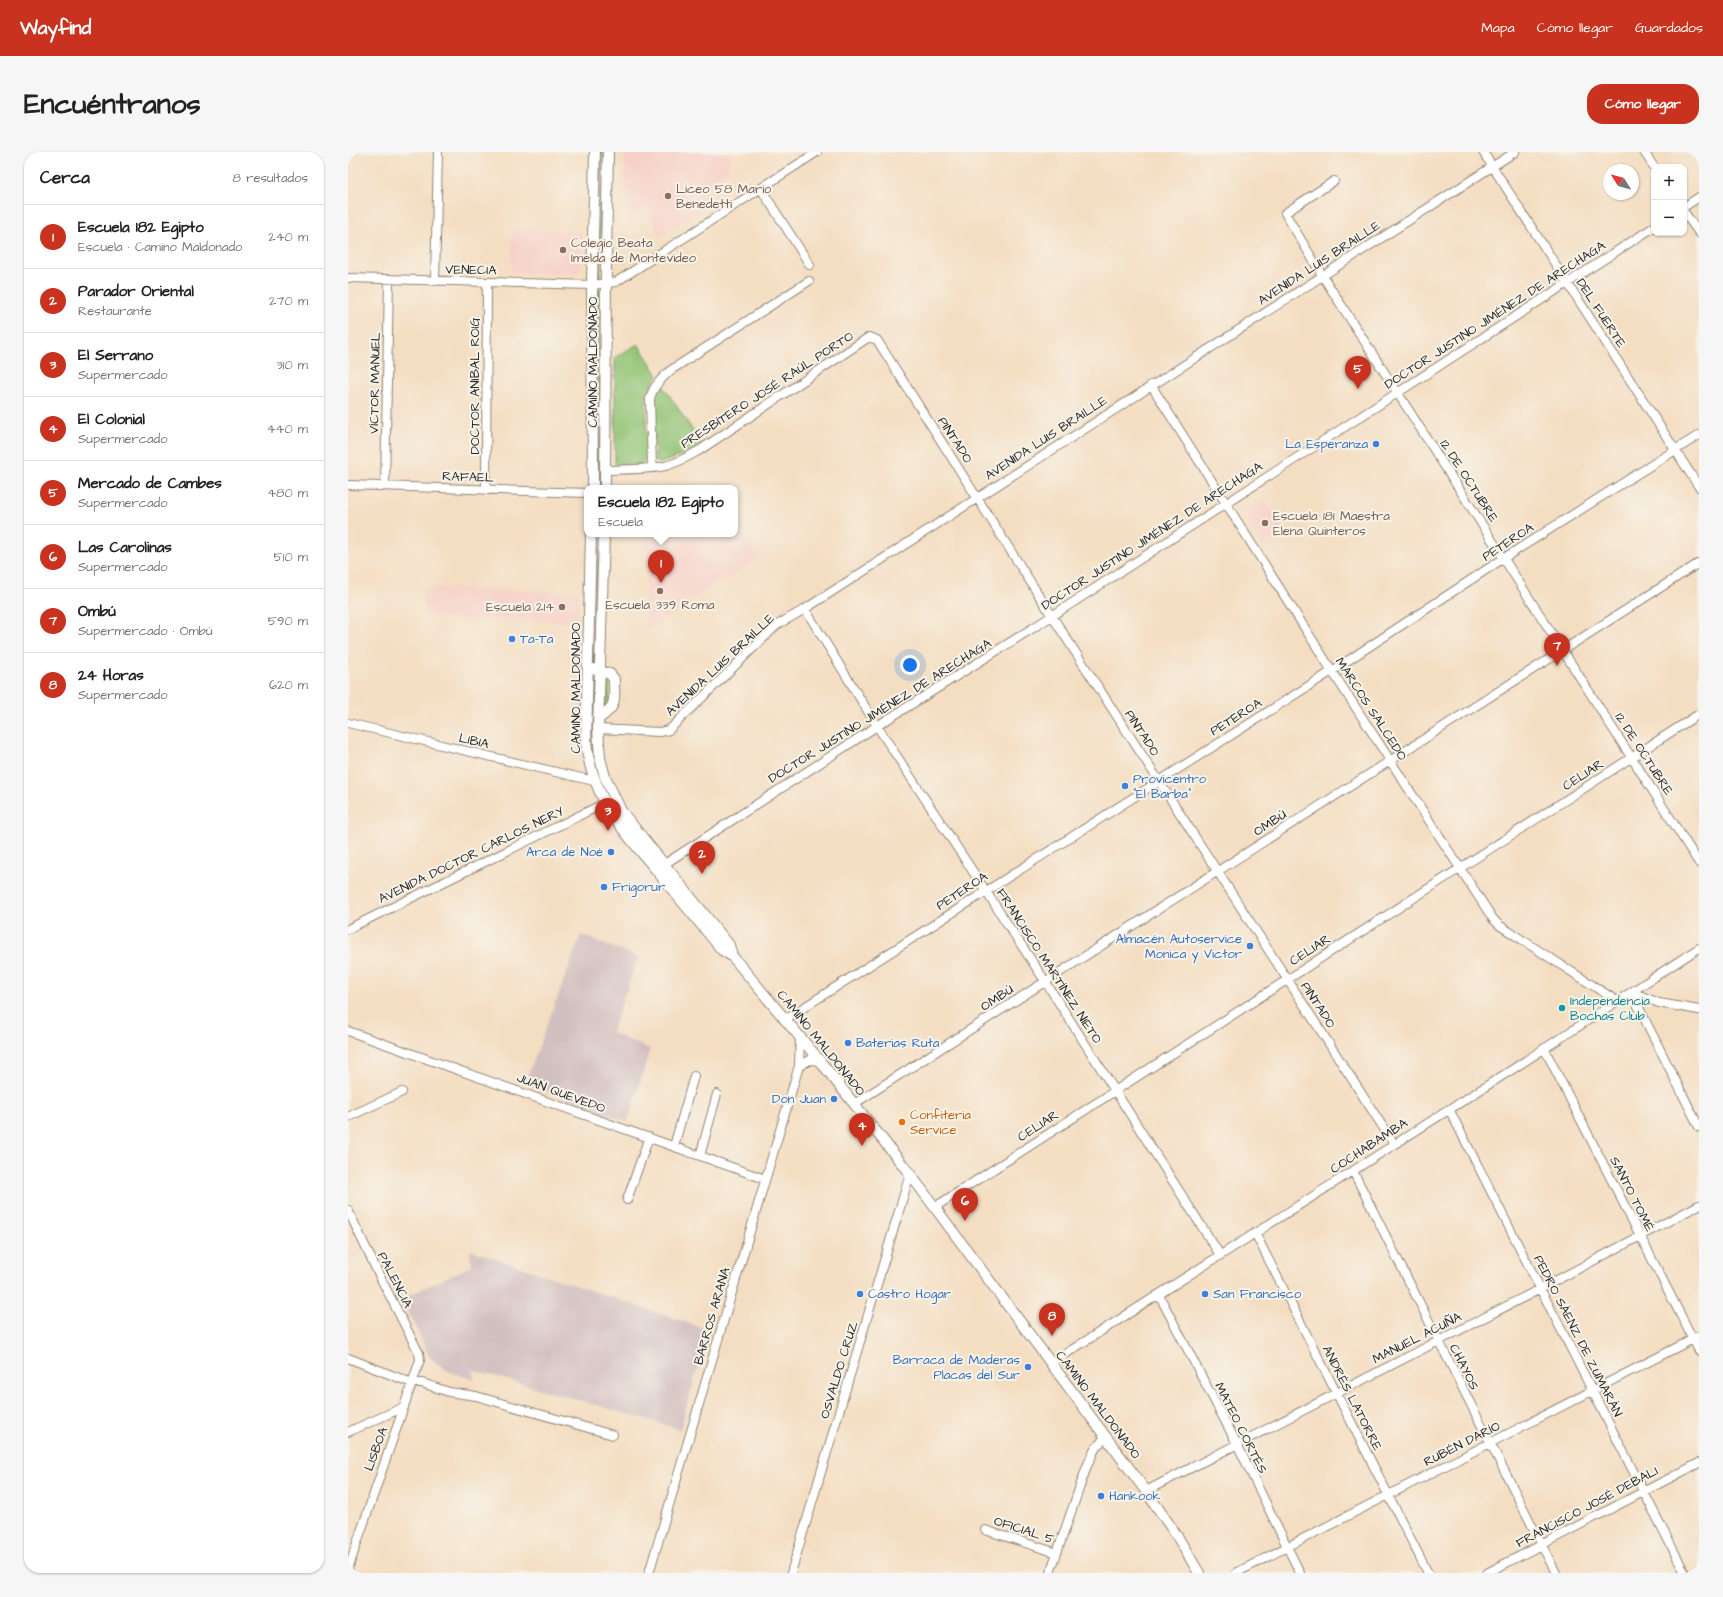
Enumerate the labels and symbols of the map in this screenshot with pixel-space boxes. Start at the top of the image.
north arrow [1603,164,1639,200]
place label: Liceo 58 Mario Benedetti [676,180,772,213]
marker: Liceo 58 Mario Benedetti [663,191,673,201]
street label: AVENIDA LUIS BRAILLE [1254,216,1384,309]
place label: Colegio Beata Imelda de Montevideo [571,234,697,267]
street label: DOCTOR JUSTINO JIMÉNEZ DE ARECHAGA [1381,236,1610,393]
marker: Colegio Beata Imelda de Montevideo [558,245,568,255]
street label: VENECIA [445,261,497,279]
street label: DEL FUERTE [1572,275,1630,351]
street label: CAMINO MALDONADO [584,296,602,428]
street label: DOCTOR ANIBAL ROIG [466,318,484,454]
street label: PRESBÍTERO JOSÉ RAÚL PORTO [677,327,857,453]
street label: VÍCTOR MANUEL [365,332,385,434]
pin: 5 [1345,356,1371,389]
street label: AVENIDA LUIS BRAILLE [981,391,1111,484]
street label: PINTADO [933,413,977,467]
place label: La Esperanza [1285,435,1368,453]
street label: 12 DE OCTUBRE [1436,436,1503,526]
marker: La Esperanza [1371,439,1381,449]
street label: DOCTOR JUSTINO JIMÉNEZ DE ARECHAGA [1038,457,1267,614]
street label: RAFAEL [442,467,494,487]
place label: Escuela 181 Maestra Elena Quinteros [1273,507,1390,540]
marker: Escuela 181 Maestra Elena Quinteros [1260,518,1270,528]
street label: PETEROA [1479,518,1538,565]
pin: 1 [648,550,674,583]
marker: Escuela 339 Roma [655,586,665,596]
place label: Escuela 339 Roma [605,596,715,614]
place label: Escuela 214 [486,598,554,616]
marker: Escuela 214 [557,602,567,612]
street label: AVENIDA LUIS BRAILLE [662,610,778,720]
street label: CAMINO MALDONADO [567,622,585,754]
place label: Ta-Ta [520,630,554,648]
pin: 7 [1544,633,1570,666]
marker: Ta-Ta [507,634,517,644]
street label: DOCTOR JUSTINO JIMÉNEZ DE ARECHAGA [765,634,996,788]
street label: MARCOS SALCEDO [1331,654,1411,764]
your location [900,655,920,675]
street label: PETEROA [1207,694,1266,740]
street label: PINTADO [1120,706,1164,760]
street label: 12 DE OCTUBRE [1611,709,1678,799]
street label: LIBIA [457,729,492,753]
street label: CELIAR [1559,755,1607,795]
place label: Provicentro "El Barba" [1133,770,1207,803]
marker: Provicentro "El Barba" [1120,781,1130,791]
pin: 3 [595,798,621,831]
street label: AVENIDA DOCTOR CARLOS NERY [375,802,567,908]
street label: OMBÚ [1250,806,1290,840]
pin: 2 [689,841,715,874]
place label: Arca de Noé [526,843,603,861]
marker: Arca de Noé [606,847,616,857]
street label: PETEROA [933,867,992,914]
place label: Frigorur [612,878,665,897]
marker: Frigorur [599,882,609,892]
street label: FRANCISCO MARTÍNEZ NIETO [992,885,1106,1047]
place label: Almacén Autoservice Monica y Victor [1116,930,1242,964]
street label: CELIAR [1286,930,1334,970]
marker: Almacén Autoservice Monica y Victor [1245,941,1255,951]
street label: PINTADO [1296,978,1340,1032]
street label: OMBÚ [977,981,1017,1015]
street label: CAMINO MALDONADO [773,986,869,1100]
place label: Independencia Bochas Club [1570,992,1650,1025]
marker: Independencia Bochas Club [1557,1003,1567,1013]
place label: Baterias Ruta [856,1034,940,1052]
marker: Baterias Ruta [843,1038,853,1048]
street label: JUAN QUEVEDO [514,1069,608,1117]
place label: Don Juan [772,1090,826,1108]
marker: Don Juan [829,1094,839,1104]
place label: Confiteria Service [910,1106,971,1139]
street label: CELIAR [1014,1106,1062,1146]
pin: 4 [849,1113,875,1146]
street label: COCHABAMBA [1327,1114,1412,1178]
marker: Confiteria Service [897,1117,907,1127]
street label: SANTO TOMÉ [1605,1153,1659,1235]
pin: 6 [952,1188,978,1221]
street label: PALENCIA [373,1249,417,1312]
street label: PEDRO SÁENZ DE ZUMARÁN [1529,1252,1627,1420]
street label: BARROS ARANA [689,1264,735,1367]
place label: Castro Hogar [868,1285,951,1304]
place label: San Francisco [1213,1285,1302,1303]
marker: Castro Hogar [855,1289,865,1299]
marker: San Francisco [1200,1289,1210,1299]
pin: 8 [1039,1303,1065,1336]
street label: MANUEL ACUÑA [1369,1307,1465,1368]
street label: OSVALDO CRUZ [816,1319,862,1421]
street label: CHAYOS [1445,1341,1483,1393]
street label: ANDRÉS LATORRE [1318,1342,1386,1454]
street label: CAMINO MALDONADO [1051,1347,1145,1463]
place label: Barraca de Maderas Placas del Sur [893,1351,1020,1384]
marker: Barraca de Maderas Placas del Sur [1023,1362,1033,1372]
street label: MATEO CORTÉS [1210,1379,1272,1477]
street label: RUBÉN DARÍO [1421,1417,1504,1471]
street label: LISBOA [360,1424,392,1474]
street label: FRANCISCO JOSÉ DEBALI [1513,1462,1661,1552]
place label: Hankook [1109,1487,1161,1505]
marker: Hankook [1096,1491,1106,1501]
street label: OFICIAL 5 [991,1512,1057,1548]

